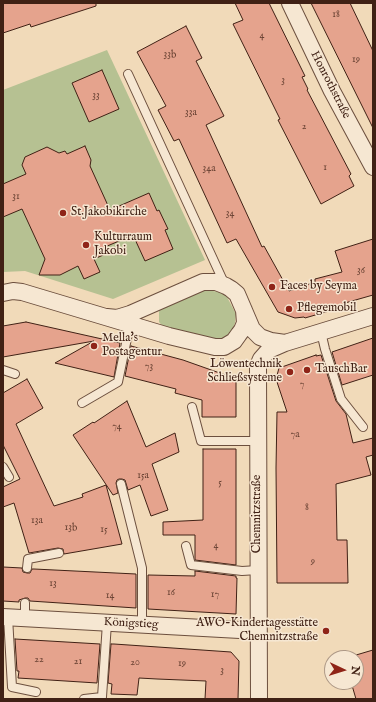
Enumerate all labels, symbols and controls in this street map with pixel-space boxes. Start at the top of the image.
house number: 18 [332,9,340,21]
house number: 4 [260,30,264,42]
house number: 33b [164,49,176,61]
street label: Honrothstraße [307,49,353,121]
house number: 19 [352,54,360,66]
house number: 3 [281,75,285,87]
house number: 33 [92,90,100,102]
house number: 33a [185,107,197,119]
house number: 2 [302,121,306,133]
house number: 1 [323,162,327,174]
house number: 34a [203,163,215,175]
house number: 31 [12,191,20,203]
place label: St.Jakobikirche [71,206,147,220]
marker: St.Jakobikirche [58,208,68,218]
house number: 34 [226,208,234,220]
place label: Kulturraum Jakobi [94,231,152,259]
marker: Kulturraum Jakobi [81,240,91,250]
house number: 36 [357,265,365,277]
place label: Faces by Seyma [280,280,357,294]
marker: Faces by Seyma [267,282,277,292]
place label: Pflegemobil [297,302,356,316]
marker: Pflegemobil [284,304,294,314]
place label: Mella's Postagentur [102,332,162,360]
marker: Mella's Postagentur [89,341,99,351]
place label: Löwentechnik Schließsysteme [207,358,282,386]
house number: 73 [145,361,153,373]
place label: TauschBar [315,363,368,377]
marker: TauschBar [302,365,312,375]
marker: Löwentechnik Schließsysteme [285,367,295,377]
house number: 7 [300,379,304,391]
house number: 74 [112,421,122,433]
house number: 7a [291,429,299,441]
house number: 15a [137,470,149,482]
street label: Chemnitzstraße [251,475,265,553]
house number: 5 [218,477,222,489]
house number: 8 [305,502,309,514]
house number: 13a [31,515,43,527]
house number: 13b [65,522,77,534]
house number: 15 [100,524,108,536]
house number: 4 [214,540,218,552]
house number: 9 [311,556,315,568]
house number: 13 [49,578,57,590]
house number: 16 [167,587,175,599]
house number: 17 [211,589,219,601]
house number: 14 [106,590,114,602]
street label: Königstieg [103,615,159,633]
place label: AWO-Kindertagesstätte Chemnitzstraße [196,617,318,645]
marker: AWO-Kindertagesstätte Chemnitzstraße [321,626,331,636]
north arrow [324,650,364,690]
house number: 22 [34,654,44,666]
house number: 21 [74,656,82,668]
house number: 20 [130,657,140,669]
house number: 19 [178,658,186,670]
house number: 3 [220,665,224,677]
text: N [348,666,362,676]

